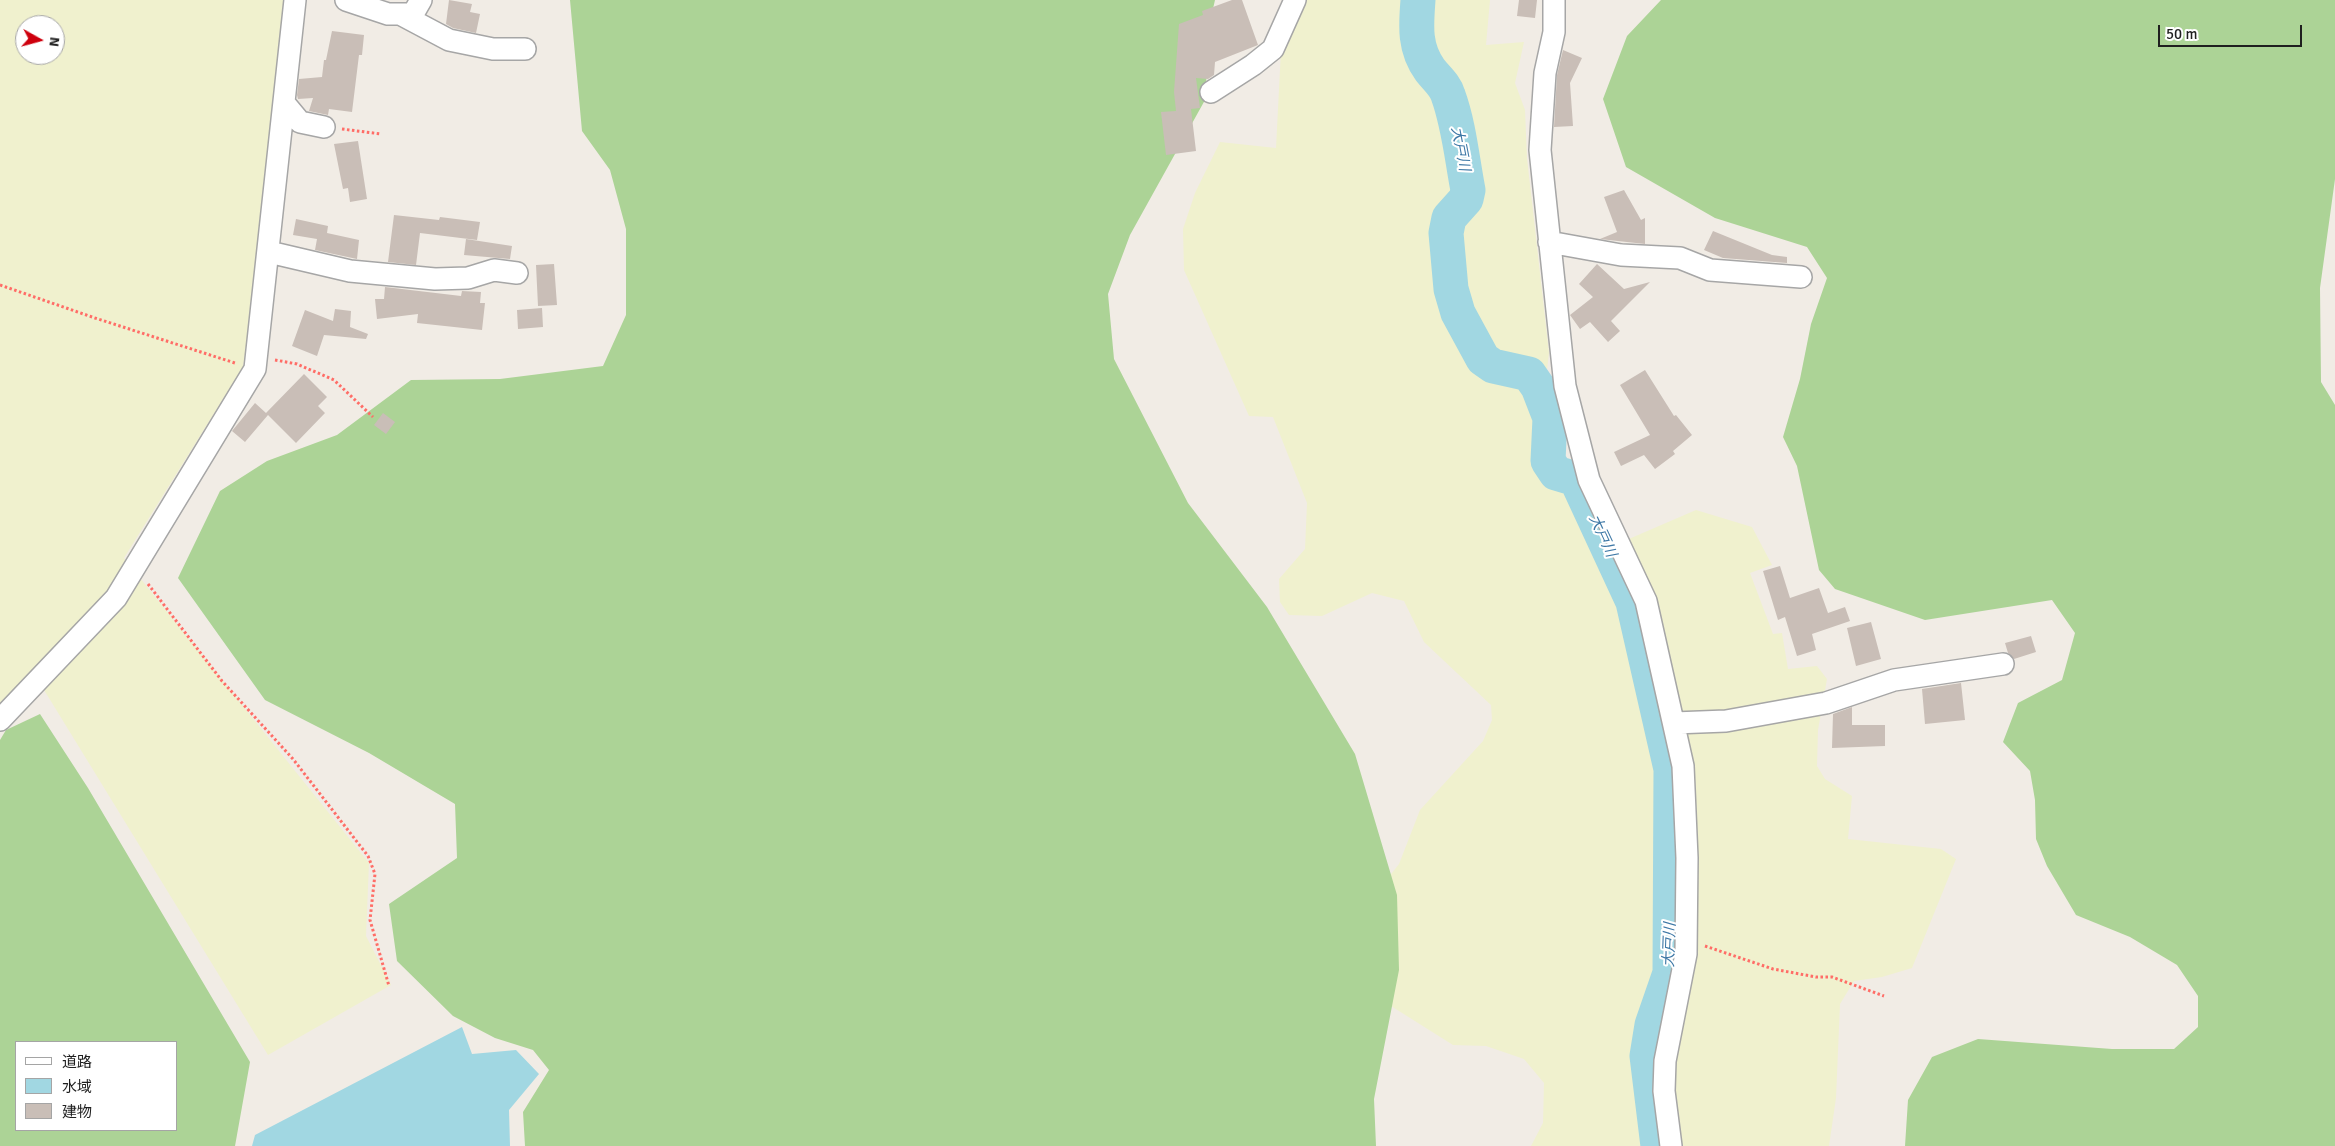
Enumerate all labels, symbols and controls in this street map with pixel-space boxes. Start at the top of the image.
north arrow [15,15,65,65]
scale bar [2160,15,2304,47]
text: 50 m [2166,25,2197,43]
text: N [45,36,63,48]
water label: 大戸川 [1447,125,1473,173]
water label: 大戸川 [1584,512,1620,560]
water label: 大戸川 [1660,922,1680,968]
legend [15,1041,178,1131]
text: 道路 [62,1053,92,1071]
text: 水域 [62,1078,92,1096]
text: 建物 [62,1103,92,1121]

